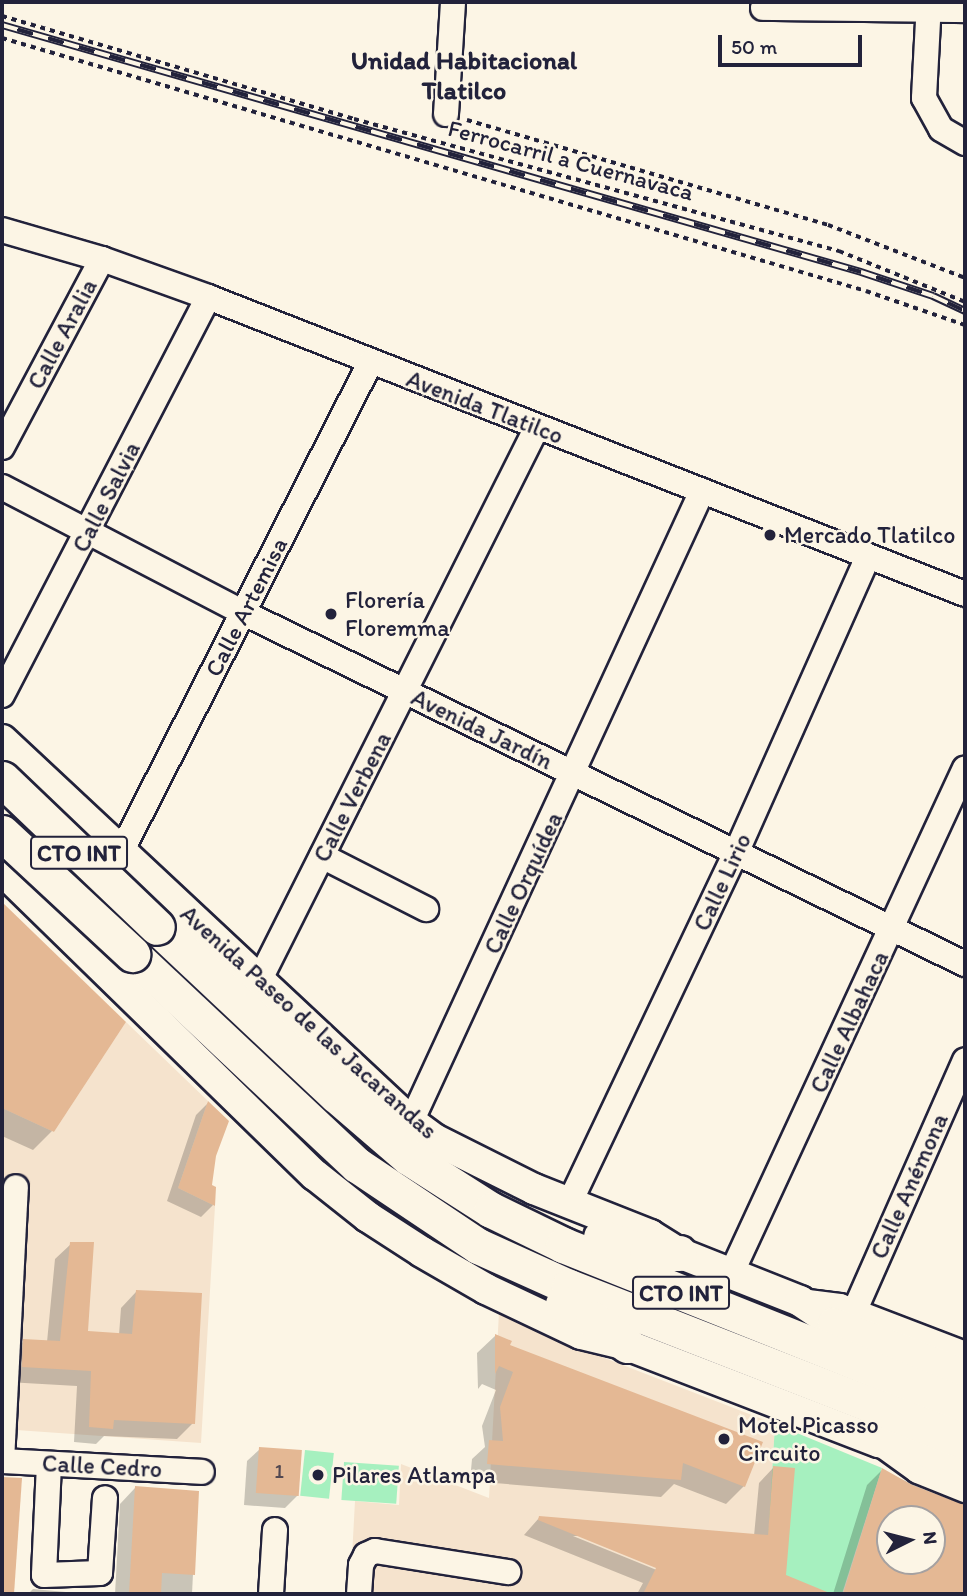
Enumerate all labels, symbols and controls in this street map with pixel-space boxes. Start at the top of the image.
scale bar [722,21,866,65]
text: 50 m [731,34,777,59]
district label: Unidad Habitacional Tlatilco [350,45,578,106]
street label: Ferrocarril a Cuernavaca [445,113,697,207]
street label: Calle Aralia [21,274,103,394]
street label: Avenida Tlatilco [403,364,567,450]
street label: Calle Salvia [66,437,146,557]
place label: Mercado Tlatilco [784,521,955,549]
marker: Mercado Tlatilco [762,527,778,543]
street label: Calle Artemisa [198,532,294,682]
place label: Florería Floremma [345,586,450,642]
marker: Florería Floremma [323,606,339,622]
street label: Avenida Jardín [407,682,557,776]
street label: Calle Verbena [307,727,397,867]
street label: Calle Orquídea [477,807,569,959]
street label: Calle Lirio [687,829,757,935]
road number: CTO INT [28,834,130,873]
street label: Avenida Paseo de las Jacarandas [174,899,444,1145]
street label: Calle Albahaca [803,946,895,1098]
street label: Calle Anémona [864,1109,954,1263]
road number: CTO INT [630,1274,732,1312]
place label: Motel Picasso Circuito [738,1411,878,1467]
marker: Motel Picasso Circuito [716,1431,732,1447]
street label: Calle Cedro [41,1448,163,1484]
house number: 1 [274,1458,284,1484]
place label: Pilares Atlampa [332,1461,496,1489]
marker: Pilares Atlampa [310,1467,326,1483]
north arrow [876,1505,946,1575]
text: N [918,1530,942,1546]

